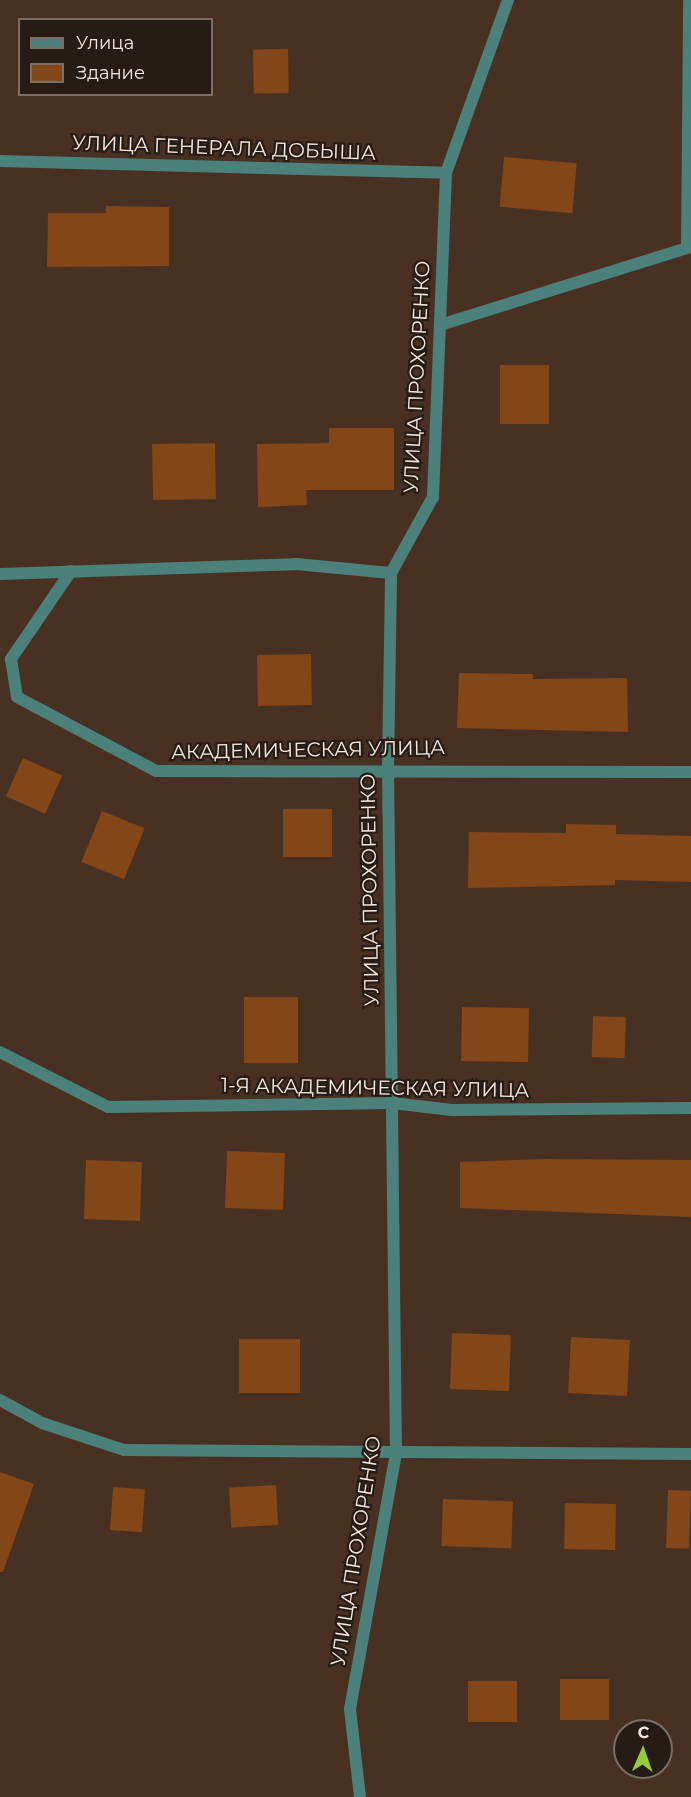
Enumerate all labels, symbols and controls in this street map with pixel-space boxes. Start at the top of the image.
legend [18,18,213,96]
text: Улица [76,32,134,54]
text: Здание [76,62,145,84]
street label: УЛИЦА ГЕНЕРАЛА ДОБЫША [72,131,376,165]
street label: УЛИЦА ПРОХОРЕНКО [399,260,435,494]
street label: АКАДЕМИЧЕСКАЯ УЛИЦА [171,736,445,764]
street label: УЛИЦА ПРОХОРЕНКО [356,773,384,1007]
street label: 1-Я АКАДЕМИЧЕСКАЯ УЛИЦА [221,1073,529,1103]
street label: УЛИЦА ПРОХОРЕНКО [326,1434,386,1668]
north arrow [613,1719,673,1779]
text: С [637,1723,650,1742]

